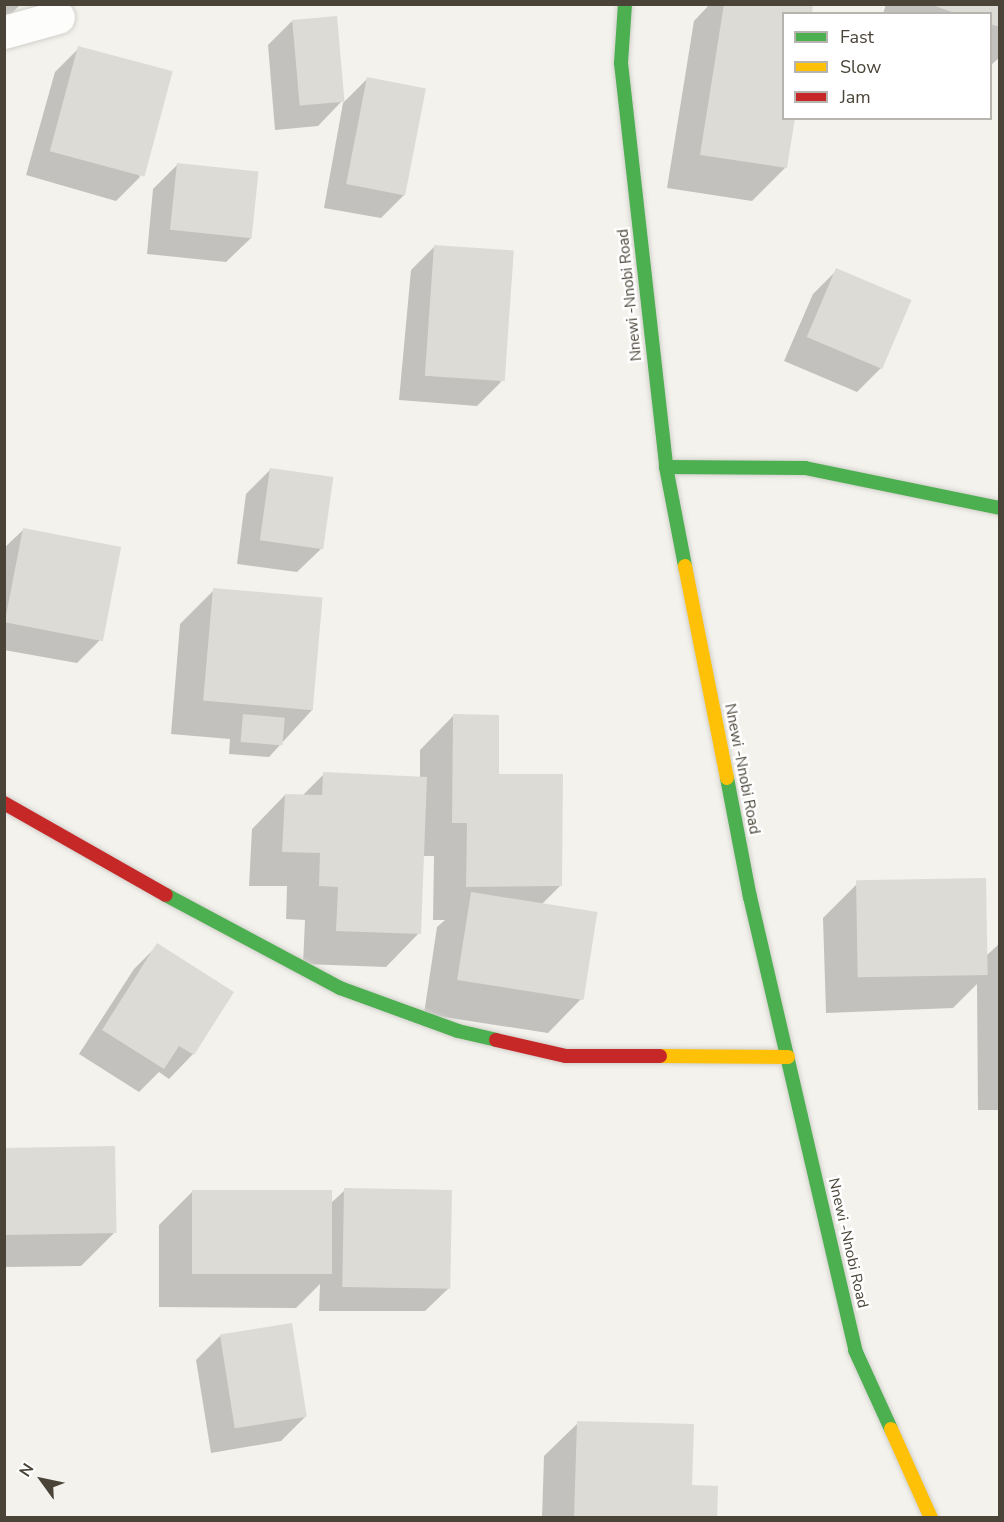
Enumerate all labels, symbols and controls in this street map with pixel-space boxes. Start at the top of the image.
legend [782,12,992,120]
text: Fast [840,25,874,49]
text: Slow [840,55,881,79]
text: Jam [840,85,871,109]
street label: Nnewi -Nnobi Road [614,228,646,362]
street label: Nnewi -Nnobi Road [721,702,763,836]
street label: Nnewi -Nnobi Road [824,1176,872,1310]
north arrow [12,1450,72,1510]
text: N [14,1459,39,1481]

